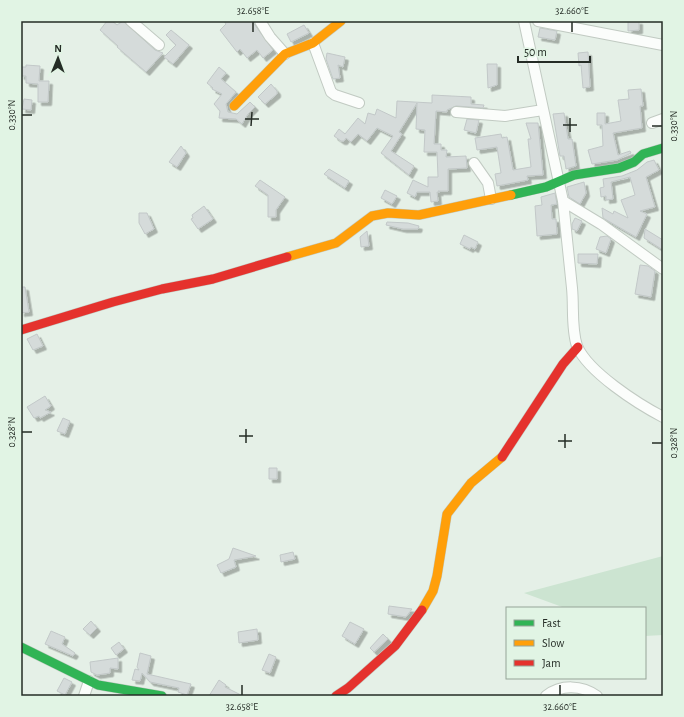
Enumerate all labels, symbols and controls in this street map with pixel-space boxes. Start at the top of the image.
text: 32.658°E [237,6,269,16]
text: 32.660°E [555,6,589,16]
north arrow [38,38,78,78]
scale bar [518,38,590,64]
text: N [54,43,62,54]
text: 50 m [524,46,547,58]
text: 0.330°N [7,100,17,130]
text: 0.330°N [669,111,679,141]
text: 0.328°N [7,417,17,447]
text: 0.328°N [669,428,679,458]
legend [506,607,646,679]
text: Fast [542,617,561,629]
text: Slow [542,637,564,649]
text: Jam [542,657,561,669]
text: 32.658°E [226,702,258,712]
text: 32.660°E [543,702,577,712]

